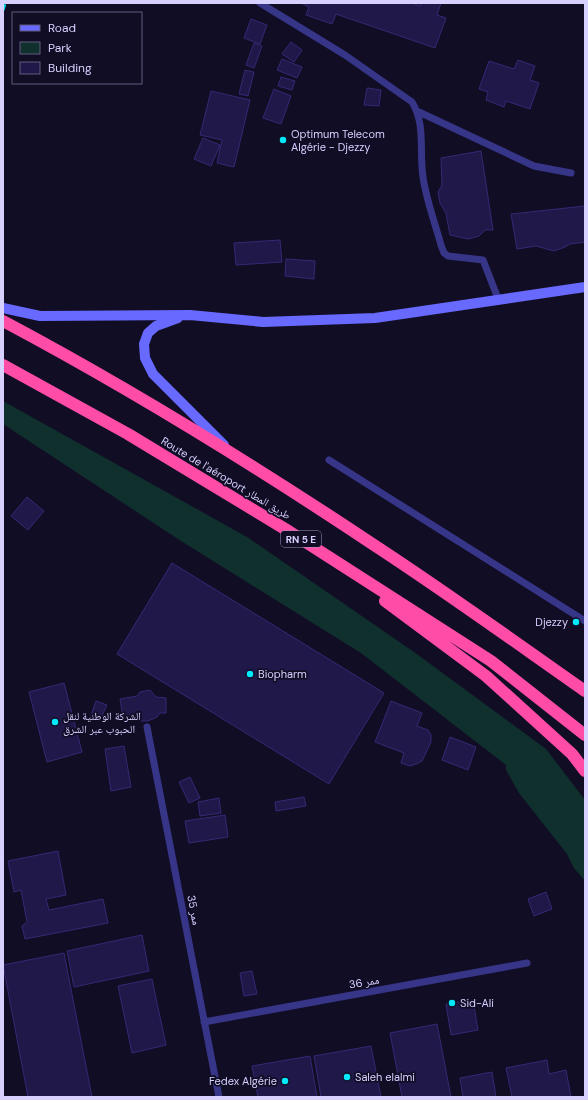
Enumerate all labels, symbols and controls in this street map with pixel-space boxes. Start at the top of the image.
legend [12,12,142,84]
text: Road [48,20,76,36]
text: Park [48,40,72,56]
text: Building [48,60,92,76]
place label: Optimum Telecom Algérie - Djezzy [291,127,385,154]
marker: Optimum Telecom Algérie - Djezzy [278,135,288,145]
street label: Route de l'aéroport طريق المطار [159,434,293,522]
road number: RN 5 E [281,531,321,547]
place label: Djezzy [535,615,568,629]
marker: Djezzy [571,617,581,627]
place label: Biopharm [258,667,307,681]
marker: Biopharm [245,669,255,679]
place label: الشركة الوطنية لنقل الحبوب عبر الشرق [63,709,141,736]
marker: الشركة الوطنية لنقل الحبوب عبر الشرق [50,717,60,727]
street label: ممر 35 [184,894,204,926]
street label: ممر 36 [348,972,380,992]
place label: Sid-Ali [460,996,494,1010]
marker: Sid-Ali [447,998,457,1008]
place label: Saleh elalmi [355,1070,415,1084]
marker: Saleh elalmi [342,1072,352,1082]
place label: Fedex Algérie [209,1074,277,1088]
marker: Fedex Algérie [280,1076,290,1086]

